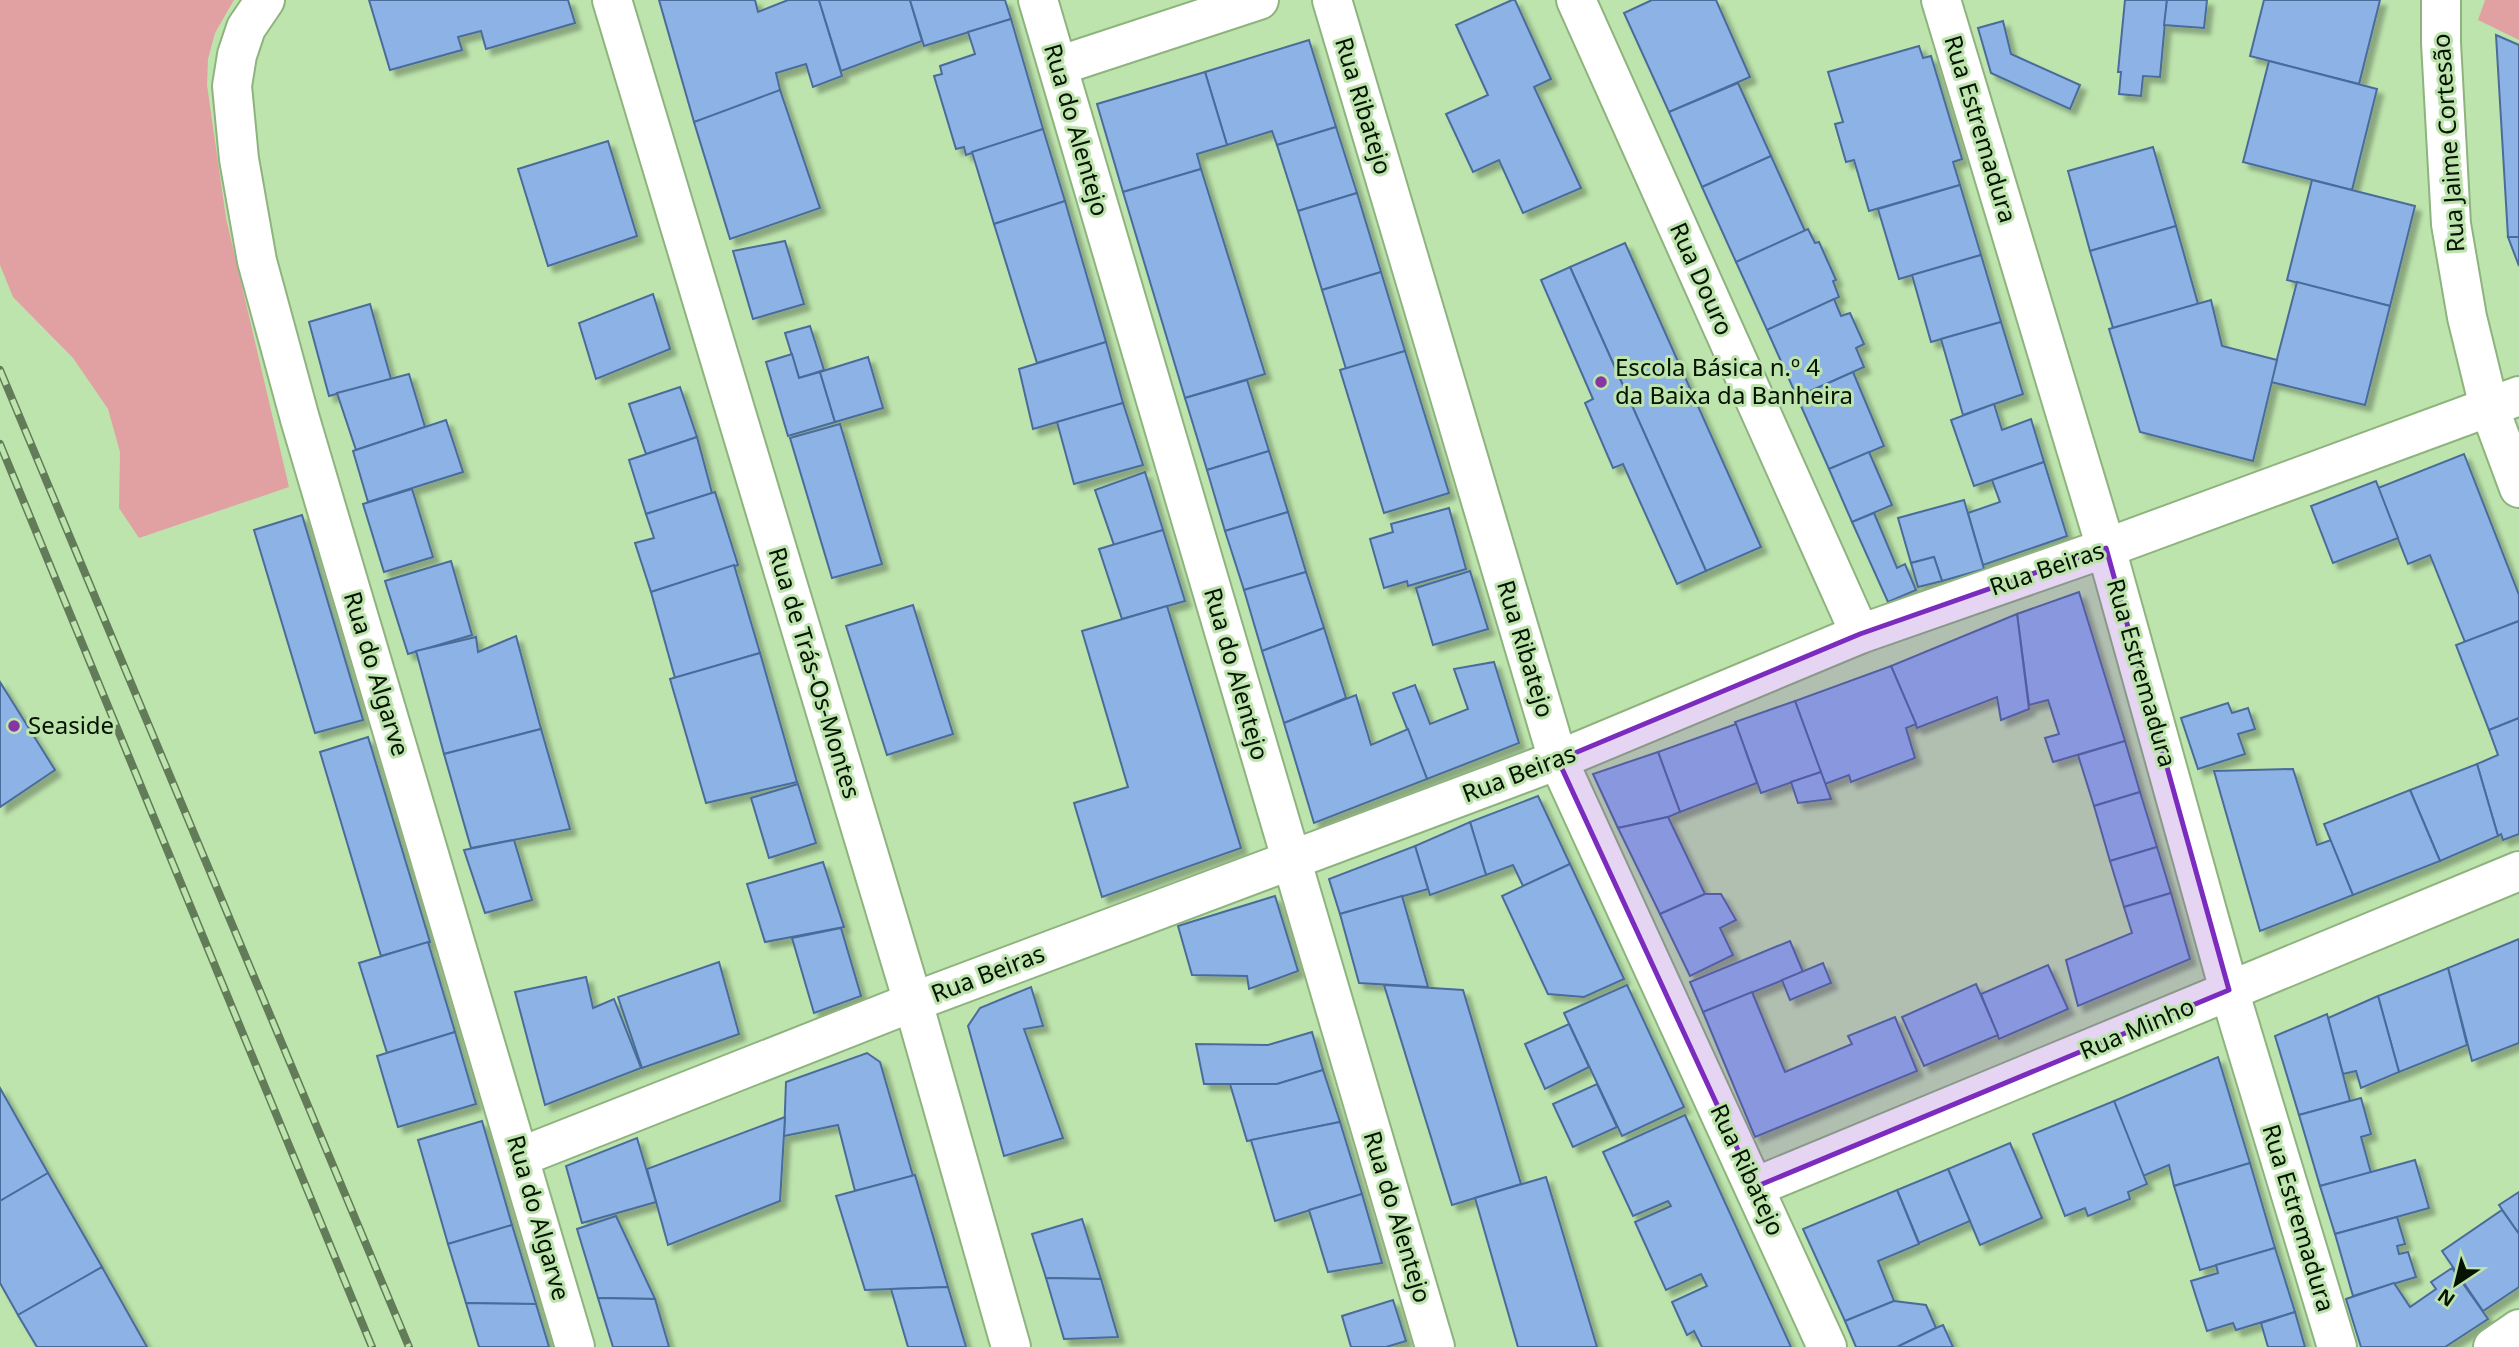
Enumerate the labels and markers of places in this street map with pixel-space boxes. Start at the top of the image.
place label: Escola Básica n.º 4 da Baixa da Banheira [1615,350,1853,411]
marker: Escola Básica n.º 4 da Baixa da Banheira [1593,374,1609,390]
place label: Seaside [28,708,114,741]
marker: Seaside [6,718,22,734]

